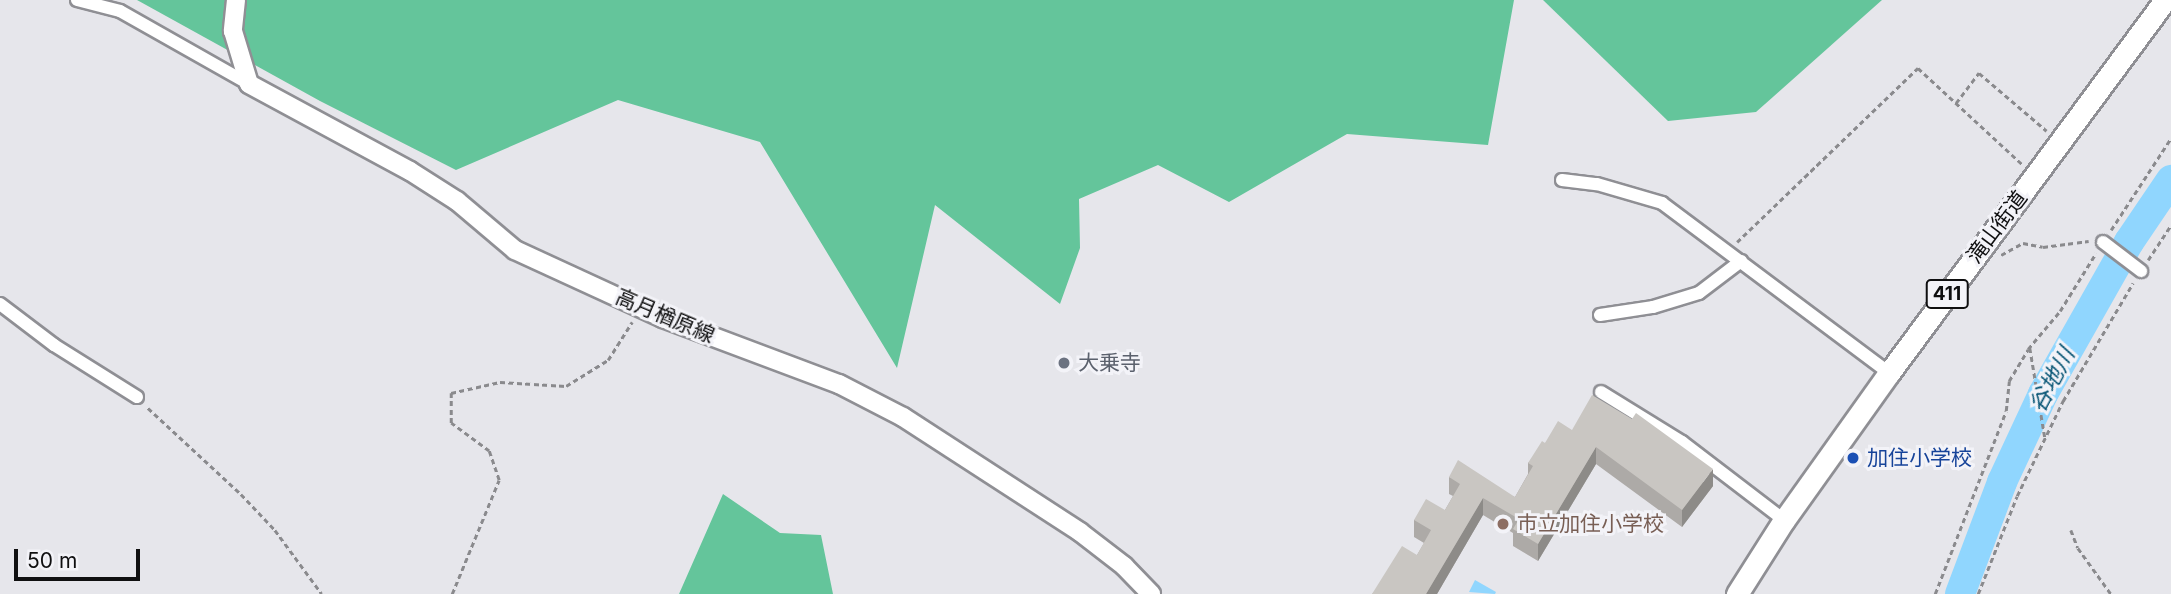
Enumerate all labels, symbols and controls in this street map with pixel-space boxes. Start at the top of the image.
street label: 滝山街道 [1962,186,2032,268]
road number: 411 [1924,278,1970,310]
street label: 高月楢原線 [612,284,718,348]
water label: 谷地川 [2024,343,2080,417]
place label: 大乗寺 [1078,350,1141,376]
marker: 大乗寺 [1056,355,1072,371]
place label: 加住小学校 [1867,445,1972,471]
marker: 加住小学校 [1845,450,1861,466]
place label: 市立加住小学校 [1517,511,1664,537]
marker: 市立加住小学校 [1495,516,1511,532]
scale bar [18,534,144,578]
text: 50 m [27,548,77,573]

